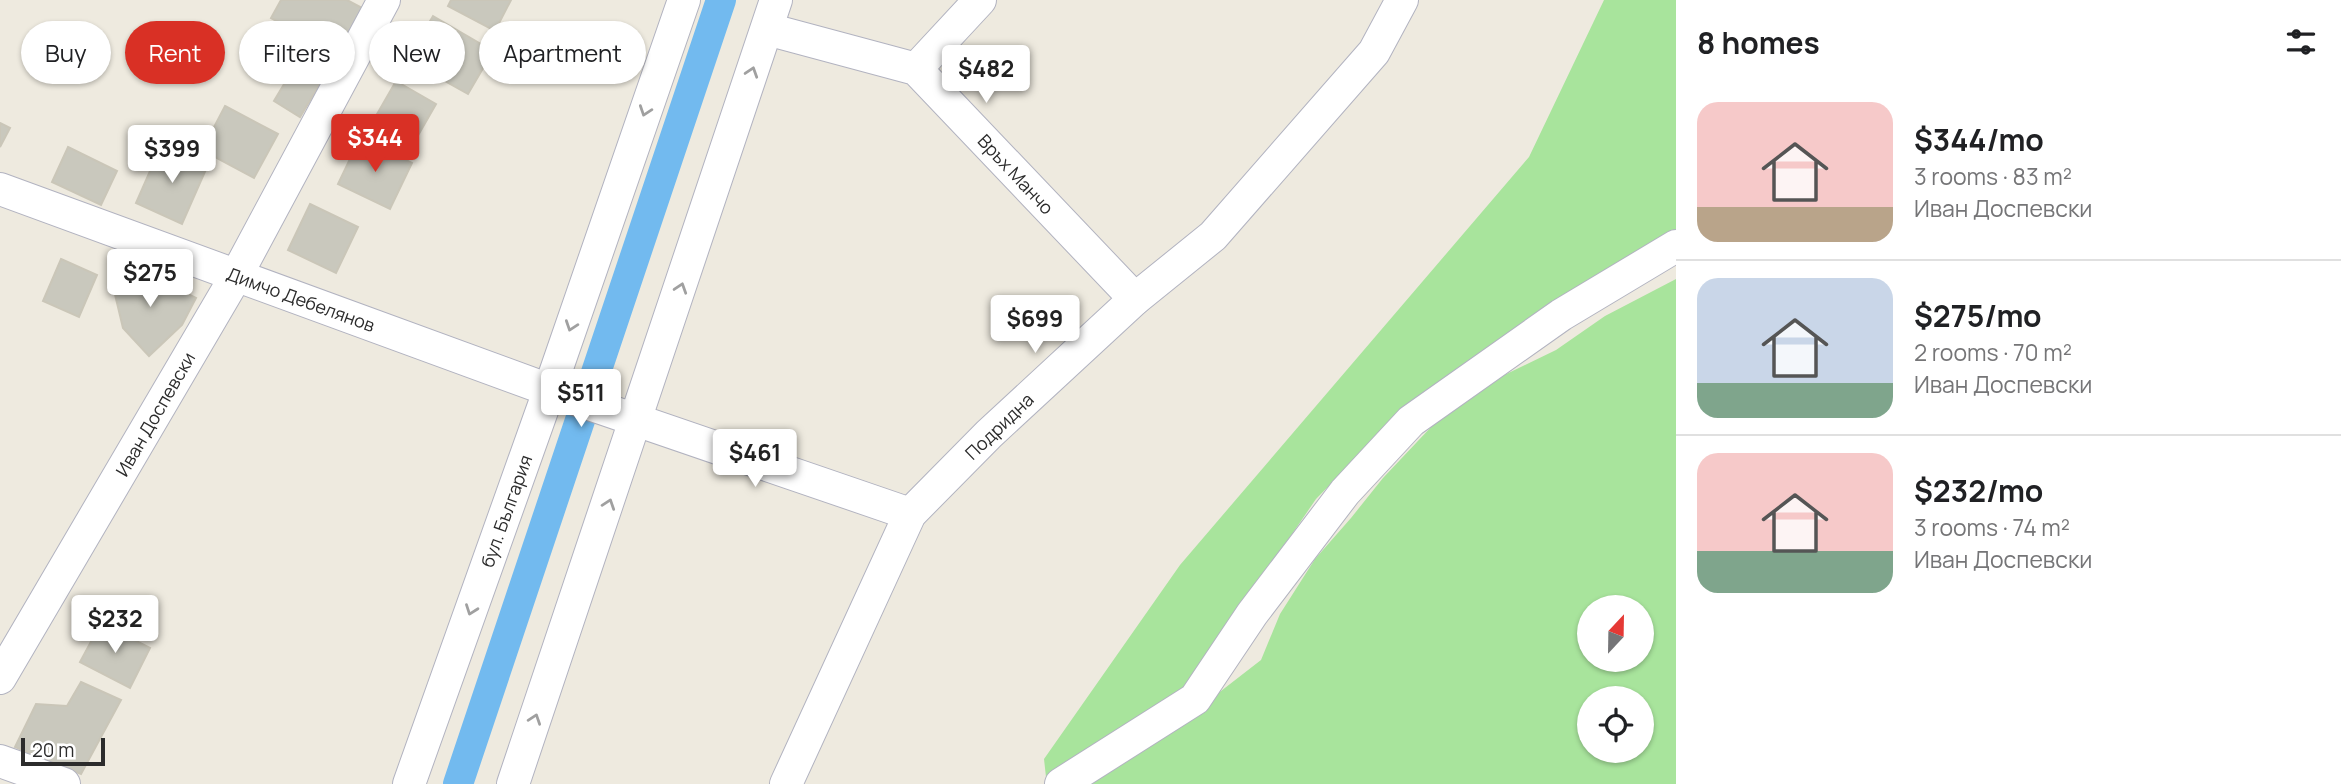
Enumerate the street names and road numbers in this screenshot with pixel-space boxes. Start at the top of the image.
street label: Връх Манчо [973,129,1059,219]
street label: Димчо Дебелянов [224,261,379,337]
street label: Иван Доспевски [110,348,200,480]
street label: Подридна [960,387,1038,465]
street label: бул. България [475,451,537,571]

